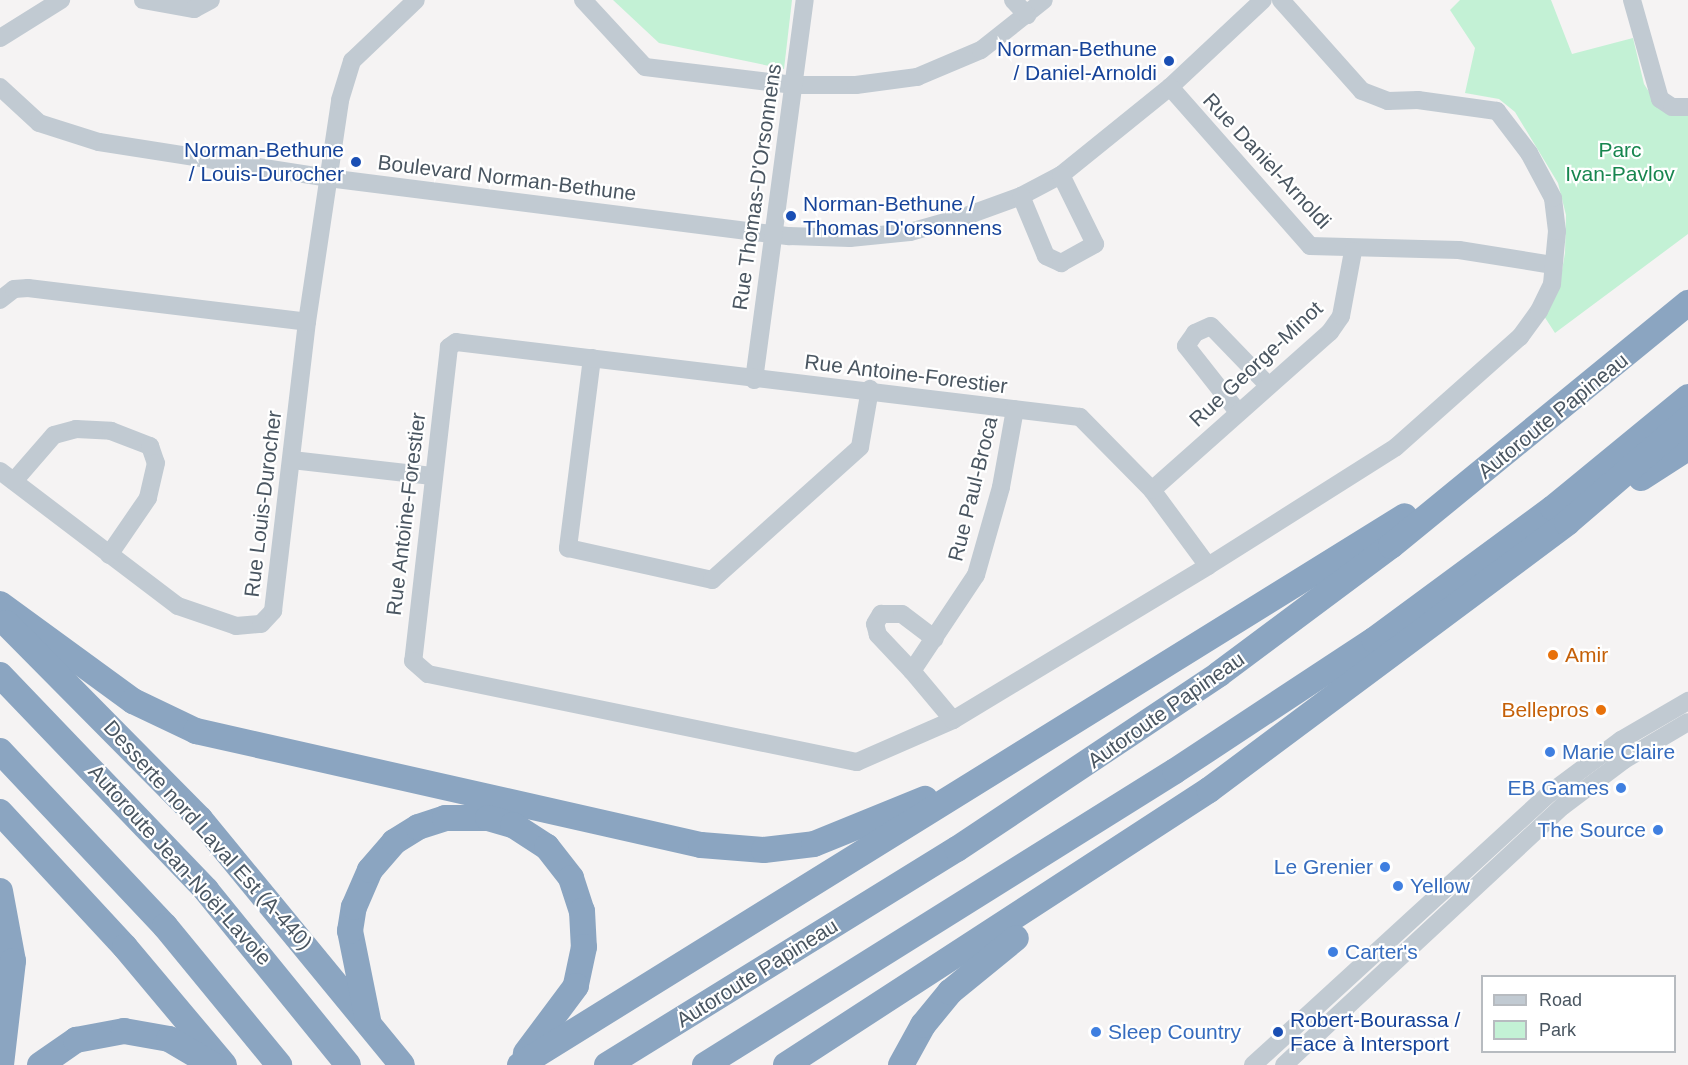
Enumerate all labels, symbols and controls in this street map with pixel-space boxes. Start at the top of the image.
place label: Norman-Bethune / Daniel-Arnoldi [997,36,1157,86]
marker: Norman-Bethune / Daniel-Arnoldi [1162,54,1176,68]
street label: Rue Thomas-D'Orsonnens [727,62,787,312]
street label: Rue Daniel-Arnoldi [1198,88,1336,234]
place label: Norman-Bethune / Louis-Durocher [184,137,344,187]
park label: Parc Ivan-Pavlov [1565,137,1675,187]
street label: Boulevard Norman-Bethune [376,150,638,206]
marker: Norman-Bethune / Louis-Durocher [349,155,363,169]
place label: Norman-Bethune / Thomas D'orsonnens [803,191,1002,241]
marker: Norman-Bethune / Thomas D'orsonnens [784,209,798,223]
street label: Rue George-Minot [1184,296,1328,432]
street label: Autoroute Papineau [1473,348,1633,484]
street label: Rue Antoine-Forestier [803,349,1009,399]
street label: Rue Louis-Durocher [239,409,287,599]
street label: Rue Antoine-Forestier [381,411,431,617]
street label: Rue Paul-Broca [943,414,1003,564]
place label: Amir [1565,642,1608,668]
street label: Autoroute Papineau [1083,646,1249,774]
marker: Amir [1546,648,1560,662]
place label: Bellepros [1501,697,1589,723]
marker: Bellepros [1594,703,1608,717]
street label: Desserte nord Laval Est (A-440) [98,715,318,955]
place label: Marie Claire [1562,739,1675,765]
marker: Marie Claire [1543,745,1557,759]
street label: Autoroute Jean-Noël-Lavoie [83,759,277,971]
place label: EB Games [1507,775,1609,801]
marker: EB Games [1614,781,1628,795]
place label: The Source [1537,817,1646,843]
marker: The Source [1651,823,1665,837]
place label: Le Grenier [1274,854,1373,880]
marker: Le Grenier [1378,860,1392,874]
place label: Yellow [1410,873,1470,899]
marker: Yellow [1391,879,1405,893]
street label: Autoroute Papineau [672,913,842,1033]
place label: Carter's [1345,939,1418,965]
marker: Carter's [1326,945,1340,959]
legend [1481,975,1676,1053]
text: Road [1539,990,1582,1010]
place label: Robert-Bourassa / Face à Intersport [1290,1007,1460,1057]
place label: Sleep Country [1108,1019,1241,1045]
text: Park [1539,1020,1576,1040]
marker: Sleep Country [1089,1025,1103,1039]
marker: Robert-Bourassa / Face à Intersport [1271,1025,1285,1039]

